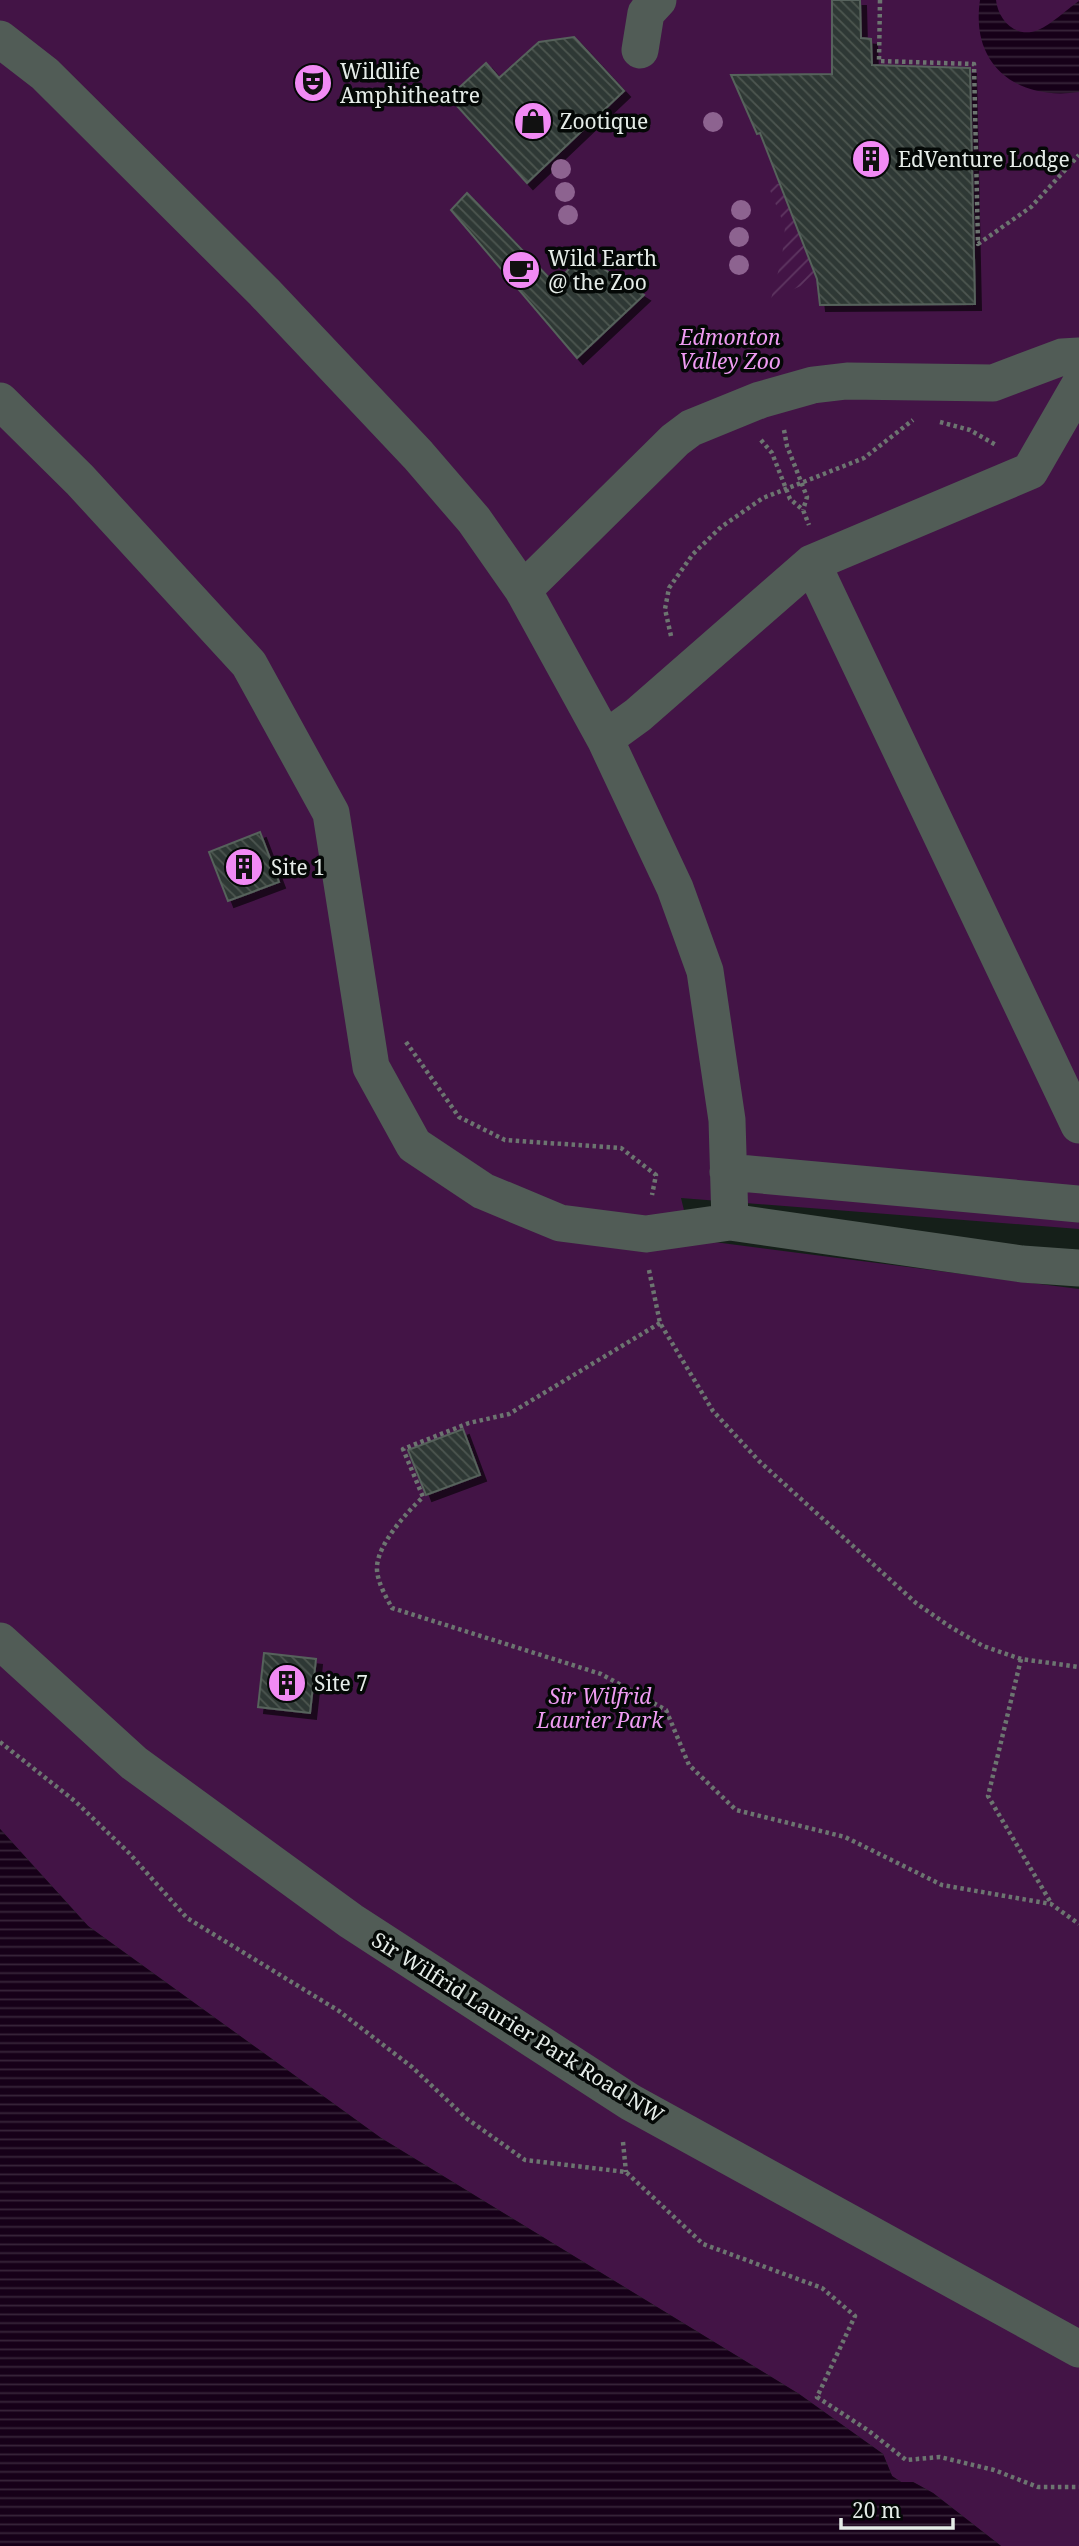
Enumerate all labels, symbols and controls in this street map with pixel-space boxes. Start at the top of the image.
place label: Wildlife Amphitheatre [340,57,480,109]
theatre icon: Wildlife Amphitheatre [292,62,334,104]
shop icon: Zootique [512,100,554,142]
place label: Zootique [560,107,648,135]
building icon: EdVenture Lodge [850,138,892,180]
place label: EdVenture Lodge [898,145,1070,173]
place label: Wild Earth @ the Zoo [548,244,657,296]
cafe icon: Wild Earth @ the Zoo [500,249,542,291]
park label: Edmonton Valley Zoo [678,323,781,375]
building icon: Site 1 [223,846,265,888]
place label: Site 1 [271,853,325,881]
building icon: Site 7 [266,1662,308,1704]
place label: Site 7 [314,1669,368,1697]
park label: Sir Wilfrid Laurier Park [536,1682,664,1734]
street label: Sir Wilfrid Laurier Park Road NW [367,1925,669,2129]
scale bar [841,2486,953,2530]
text: 20 m [852,2496,901,2524]

